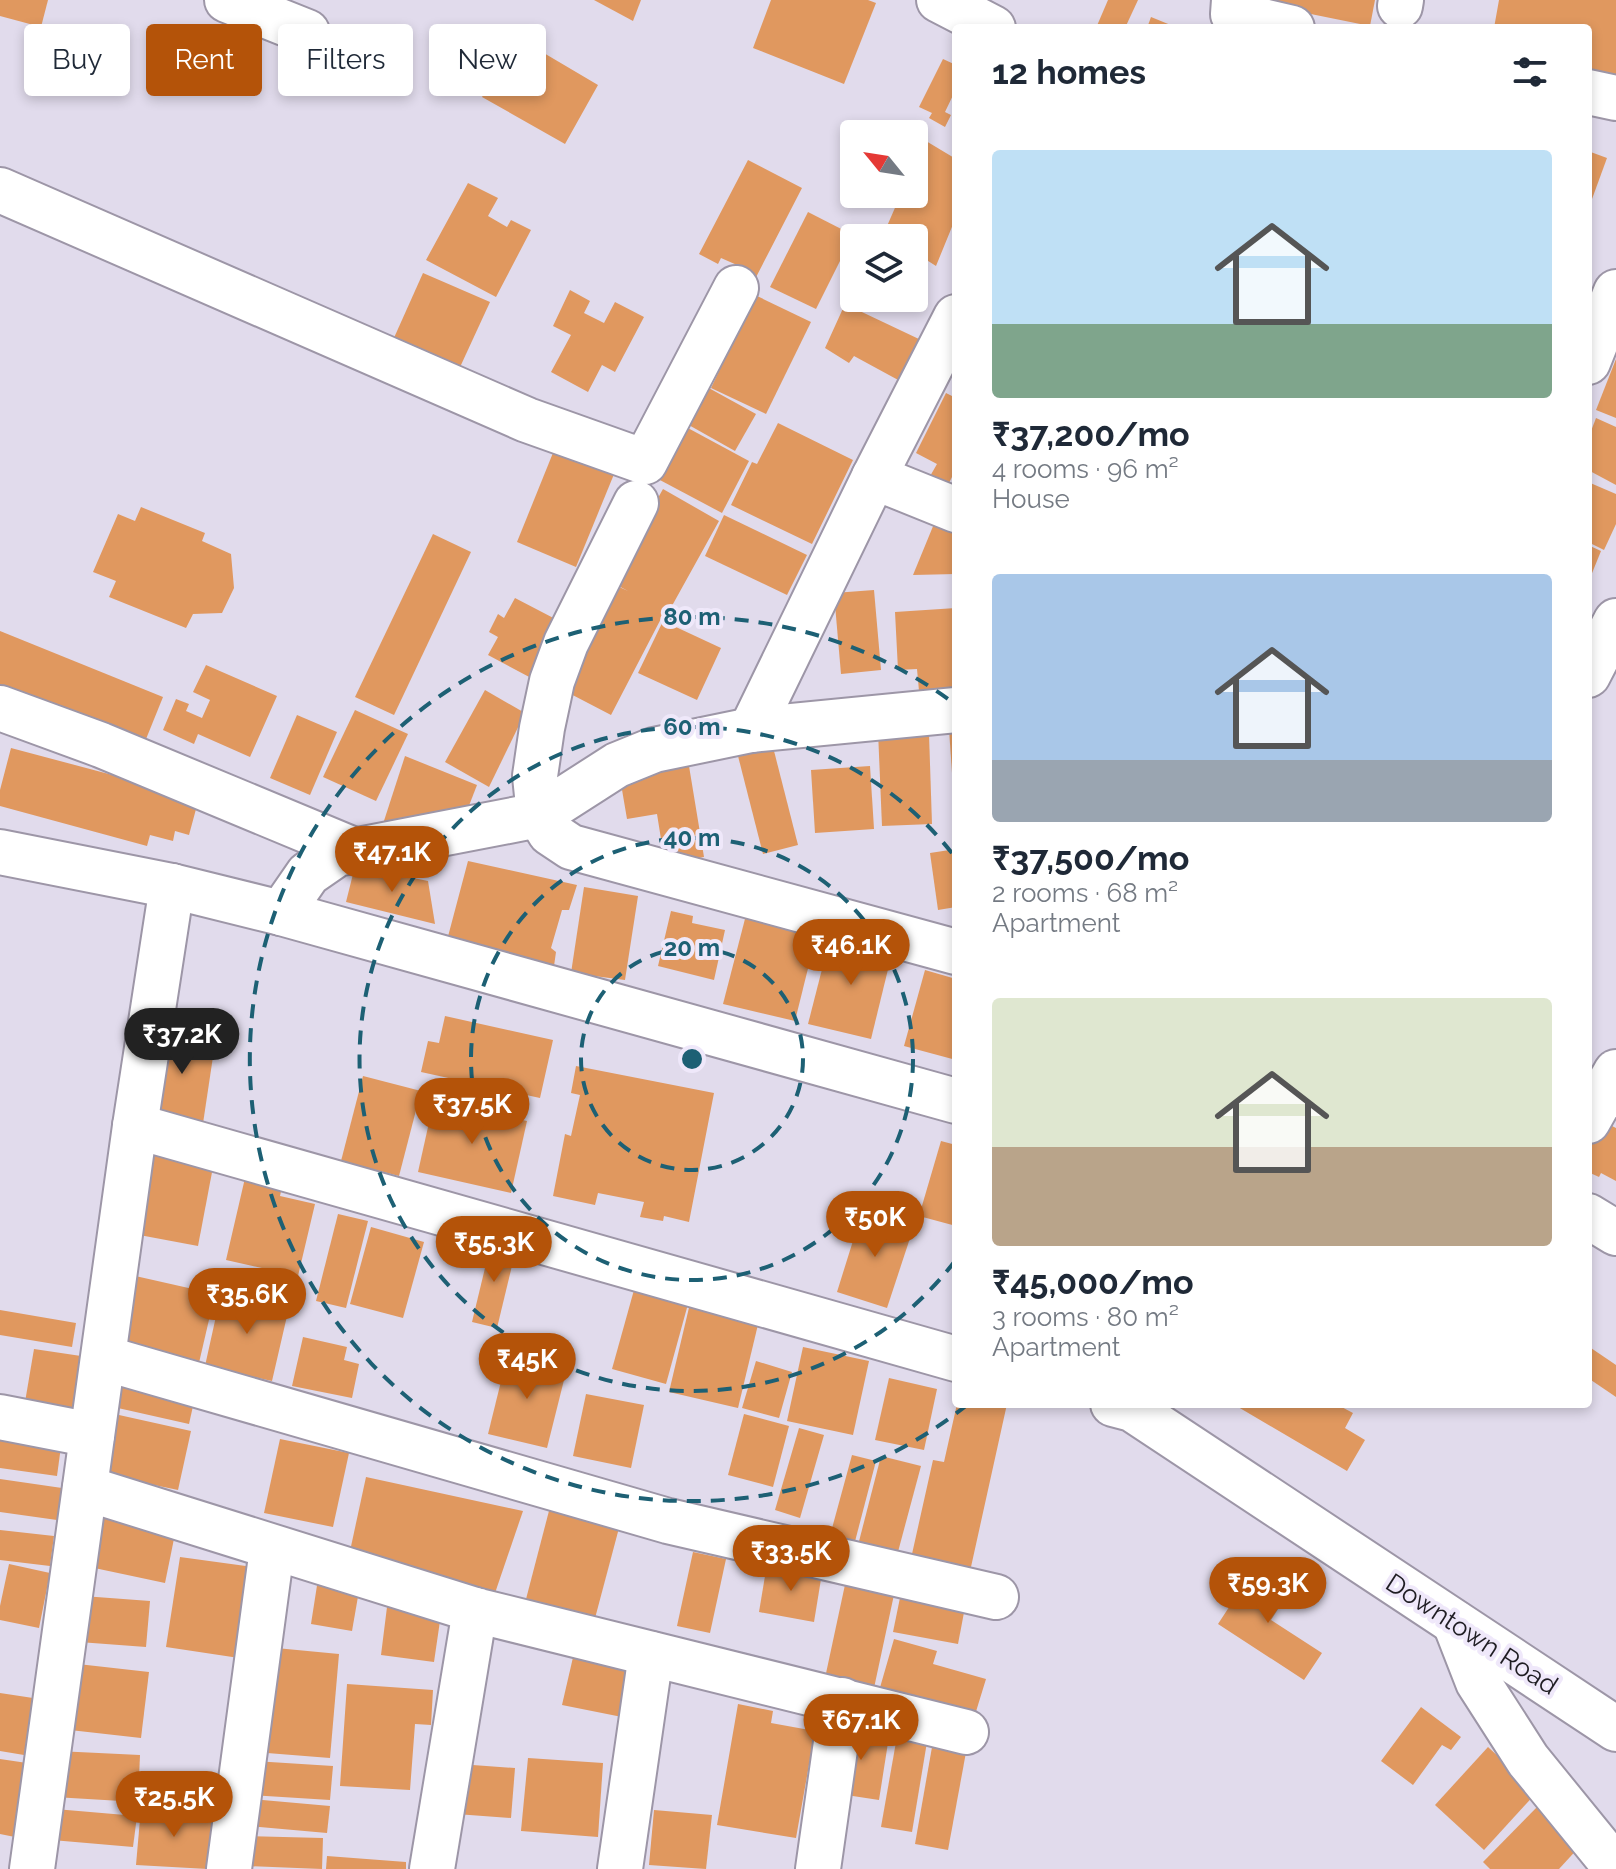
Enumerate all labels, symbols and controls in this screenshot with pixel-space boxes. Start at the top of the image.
chip: Buy [24,24,130,96]
chip: Rent [146,24,262,96]
chip: Filters [278,24,413,96]
chip: New [429,24,546,96]
icon: filters [1508,50,1552,94]
text: 12 homes [992,52,1146,92]
north arrow [840,120,928,208]
map controls [840,120,928,312]
icon: home [1200,202,1344,346]
button: layers [840,224,928,312]
text: ₹37,200/mo [992,414,1190,454]
text: 4 rooms · 96 m² [992,454,1179,484]
text: House [992,484,1070,514]
text: 80 m [663,602,721,631]
icon: home [1200,626,1344,770]
text: 60 m [663,712,721,741]
text: 40 m [664,823,720,852]
pin: ₹47.1K [327,826,457,894]
text: ₹47.1K [353,837,431,867]
text: ₹37,500/mo [992,838,1189,878]
text: 2 rooms · 68 m² [992,878,1178,908]
text: Apartment [992,908,1121,938]
pin: ₹46.1K [786,919,916,987]
text: ₹46.1K [811,930,891,960]
text: 20 m [664,933,720,962]
pin: ₹37.2K [117,1008,247,1076]
text: ₹37.2K [142,1019,222,1049]
centre of rings [678,1045,706,1073]
icon: home [1200,1050,1344,1194]
pin: ₹37.5K [407,1078,537,1146]
text: ₹37.5K [432,1089,512,1119]
pin: ₹50K [828,1191,922,1259]
text: ₹50K [844,1202,906,1232]
pin: ₹55.3K [429,1216,559,1284]
text: ₹55.3K [454,1227,534,1257]
text: ₹45,000/mo [992,1262,1193,1302]
pin: ₹35.6K [182,1268,312,1336]
text: ₹35.6K [206,1279,288,1309]
text: 3 rooms · 80 m² [992,1302,1179,1332]
text: Apartment [992,1332,1121,1362]
pin: ₹45K [480,1333,574,1401]
text: ₹45K [497,1344,557,1374]
pin: ₹33.5K [726,1525,856,1593]
text: ₹33.5K [751,1536,831,1566]
pin: ₹59.3K [1203,1557,1333,1625]
street label: Downtown Road [1381,1567,1563,1701]
text: ₹59.3K [1227,1568,1309,1598]
pin: ₹67.1K [796,1694,926,1762]
text: ₹67.1K [822,1705,900,1735]
pin: ₹25.5K [109,1771,239,1839]
text: ₹25.5K [134,1782,214,1812]

